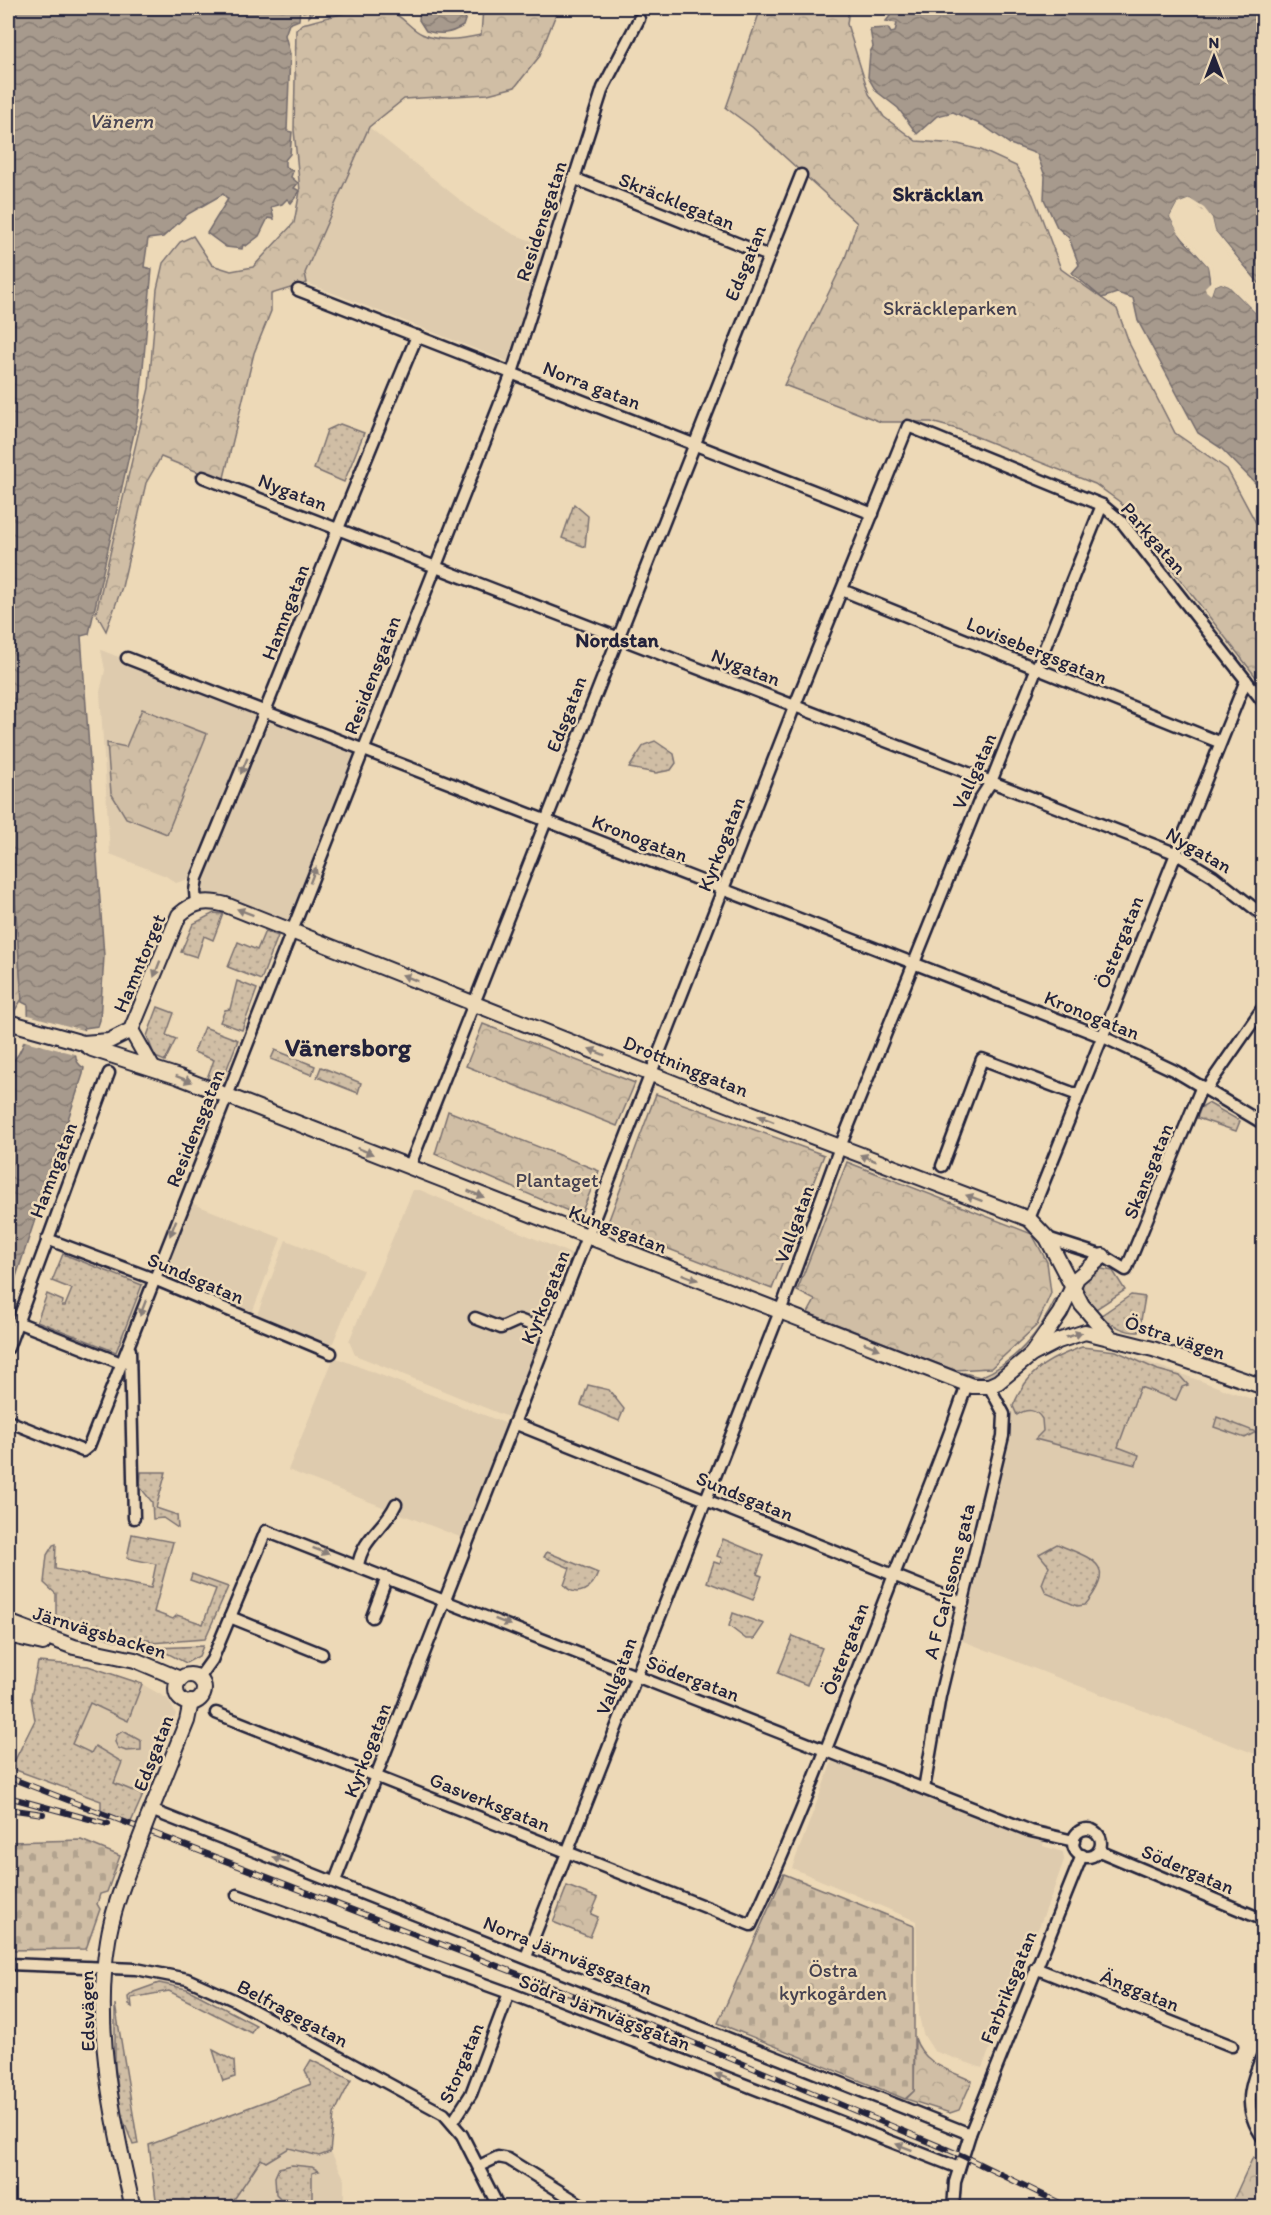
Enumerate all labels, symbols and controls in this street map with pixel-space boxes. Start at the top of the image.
north arrow [1184,27,1244,87]
text: N [1209,33,1219,52]
water label: Vänern [89,108,154,133]
street label: Residensgatan [510,158,572,284]
street label: Skräcklegatan [615,167,739,235]
district label: Skräcklan [892,181,984,206]
street label: Edsgatan [719,221,771,304]
park label: Skräckleparken [883,296,1017,320]
street label: Norra gatan [540,355,645,415]
street label: Nygatan [255,468,331,516]
street label: Parkgatan [1116,497,1192,579]
street label: Hamngatan [256,561,314,663]
street label: Lovisebergsgatan [963,611,1111,689]
street label: Residensgatan [338,612,406,738]
district label: Nordstan [575,627,659,652]
street label: Nygatan [708,643,784,691]
street label: Edsgatan [541,672,592,755]
street label: Vallgatan [946,729,1002,813]
one-way arrow [239,757,249,775]
street label: Kyrkogatan [692,793,750,895]
street label: Kronogatan [589,809,692,867]
street label: Nygatan [1162,822,1236,878]
one-way arrow [309,866,318,884]
street label: Östergatan [1090,892,1148,992]
one-way arrow [236,906,254,916]
street label: Hamntorget [108,910,170,1016]
one-way arrow [152,960,161,978]
one-way arrow [401,973,419,982]
street label: Kronogatan [1041,985,1144,1045]
street label: Drottninggatan [620,1030,752,1102]
district label: Vänersborg [285,1031,412,1063]
one-way arrow [587,1047,605,1057]
street label: Residensgatan [160,1065,230,1191]
one-way arrow [175,1075,193,1084]
one-way arrow [757,1113,775,1123]
street label: Hamngatan [24,1119,82,1221]
street label: Skansgatan [1118,1120,1178,1222]
one-way arrow [356,1147,374,1156]
one-way arrow [858,1153,876,1163]
park label: Plantaget [516,1168,599,1192]
street label: Vallgatan [769,1181,819,1266]
one-way arrow [467,1190,485,1199]
one-way arrow [965,1193,983,1202]
street label: Kungsgatan [565,1199,671,1259]
one-way arrow [168,1219,178,1237]
street label: Kyrkogatan [515,1246,575,1348]
street label: Sundsgatan [144,1247,248,1309]
one-way arrow [681,1273,699,1282]
one-way arrow [138,1299,148,1317]
street label: Östra vägen [1122,1309,1228,1365]
one-way arrow [1065,1330,1083,1339]
one-way arrow [863,1342,881,1351]
street label: Sundsgatan [693,1466,797,1526]
street label: A F Carlssons gata [918,1500,980,1661]
one-way arrow [312,1547,330,1556]
street label: Östergatan [816,1599,874,1699]
street label: Järnvägsbacken [30,1600,170,1664]
one-way arrow [494,1618,512,1628]
street label: Vallgatan [590,1633,642,1718]
street label: Södergatan [643,1649,743,1707]
street label: Kyrkogatan [338,1699,396,1801]
street label: Edsgatan [128,1711,179,1794]
street label: Gasverksgatan [426,1767,554,1837]
street label: Södergatan [1138,1839,1238,1899]
one-way arrow [271,1855,289,1865]
street label: Norra Järnvägsgatan [480,1910,656,2000]
street label: Farbriksgatan [974,1927,1042,2047]
park label: Östra kyrkogården [779,1958,887,2005]
street label: Änggatan [1097,1963,1183,2017]
street label: Södra Järnvägsgatan [516,1968,694,2056]
street label: Edsvägen [74,1970,100,2052]
street label: Belfragegatan [233,1974,353,2052]
street label: Storgatan [433,2019,489,2107]
one-way arrow [713,2072,731,2082]
one-way arrow [895,2142,913,2152]

